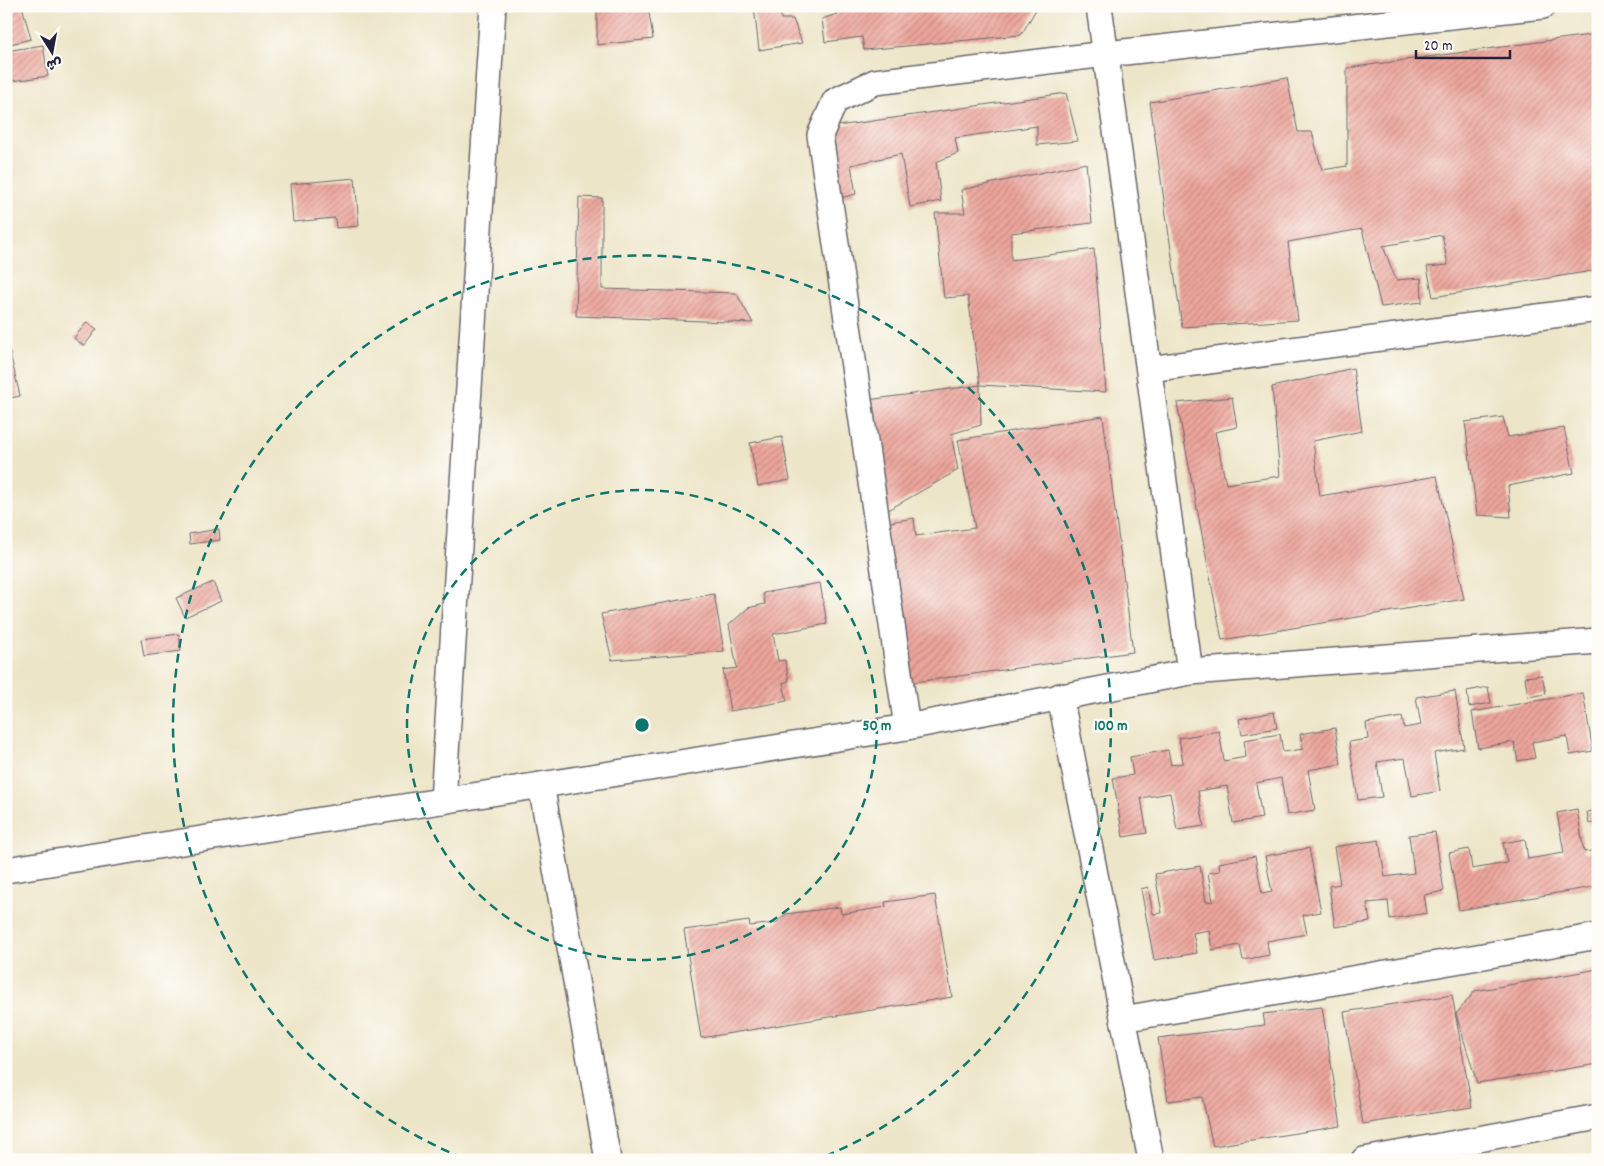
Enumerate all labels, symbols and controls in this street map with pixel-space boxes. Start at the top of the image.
north arrow [28,28,78,78]
scale bar [1416,28,1510,60]
text: 20 m [1424,36,1452,58]
text: ش [45,52,64,74]
centre of rings [633,716,651,734]
text: 50 m [863,716,891,738]
text: 100 m [1094,716,1128,738]

